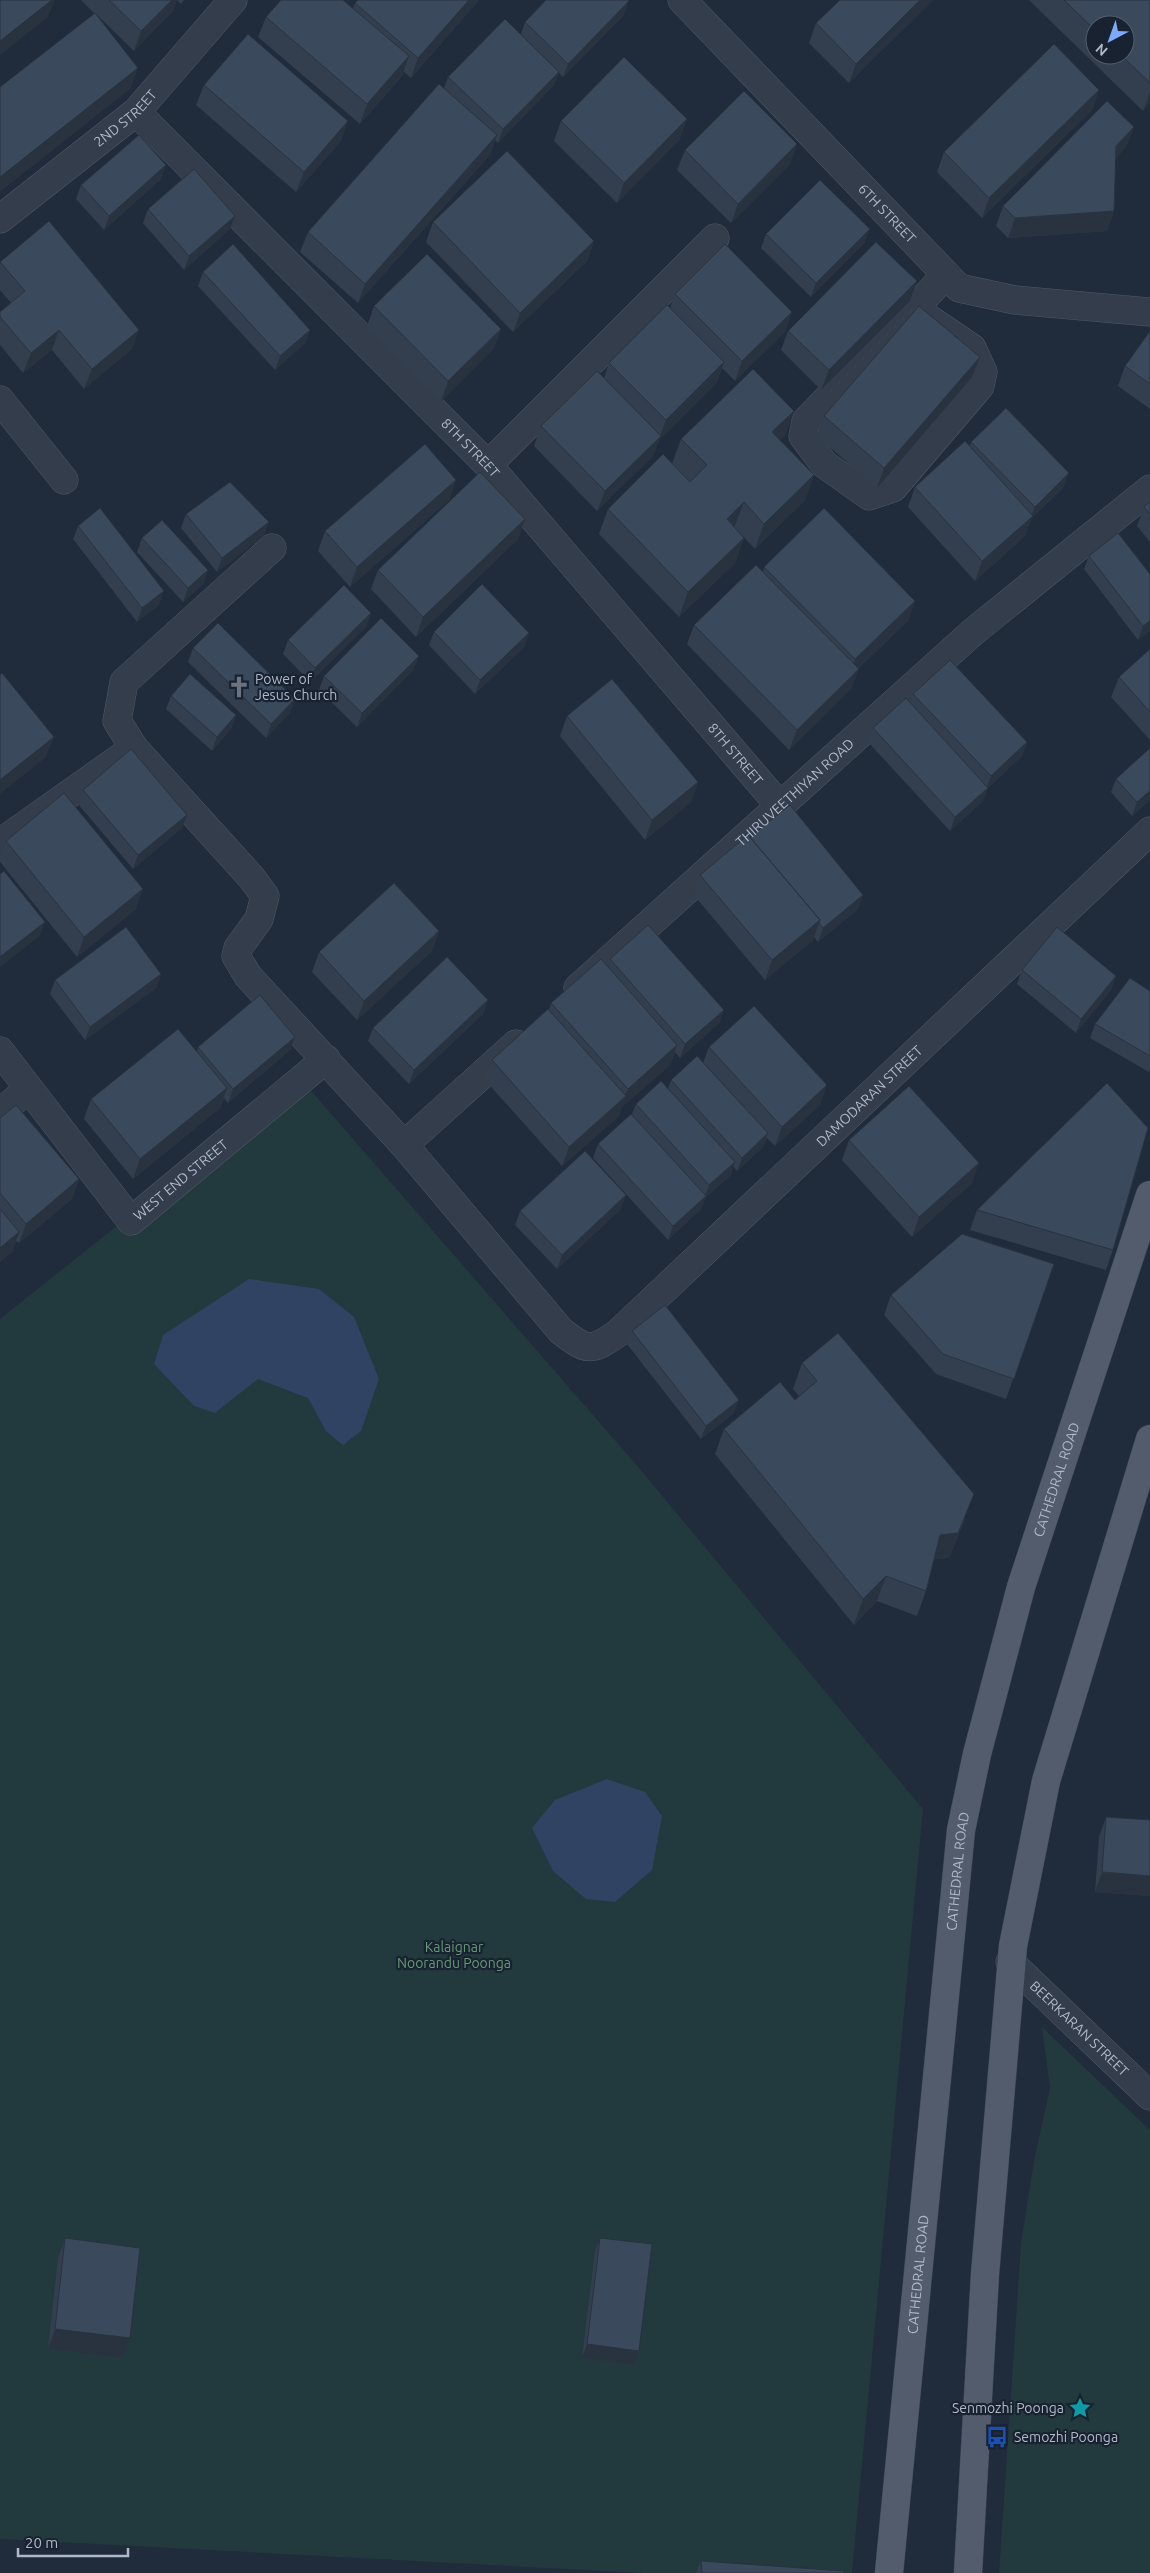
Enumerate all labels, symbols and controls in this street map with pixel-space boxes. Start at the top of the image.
north arrow [1085,15,1135,65]
text: N [1092,40,1111,59]
street label: 2ND STREET [91,86,160,150]
street label: 6TH STREET [855,180,919,246]
street label: 8TH STREET [438,415,503,481]
place label: Power of Jesus Church [255,671,337,703]
church icon: Power of Jesus Church [226,674,252,700]
street label: 8TH STREET [705,720,766,788]
street label: THIRUVEETHIYAN ROAD [733,735,857,850]
street label: DAMODARAN STREET [813,1042,926,1150]
street label: WEST END STREET [130,1136,231,1224]
street label: CATHEDRAL ROAD [1030,1420,1083,1539]
street label: CATHEDRAL ROAD [943,1810,973,1932]
park label: Kalaignar Noorandu Poonga [397,1939,511,1971]
street label: BEERKARAN STREET [1027,1978,1132,2079]
street label: CATHEDRAL ROAD [904,2214,932,2335]
place icon: Senmozhi Poonga [1067,2395,1093,2421]
place label: Senmozhi Poonga [952,2400,1064,2416]
bus stop icon: Semozhi Poonga [984,2424,1010,2450]
place label: Semozhi Poonga [1014,2429,1118,2445]
scale bar [18,2526,128,2558]
text: 20 m [25,2534,58,2551]

